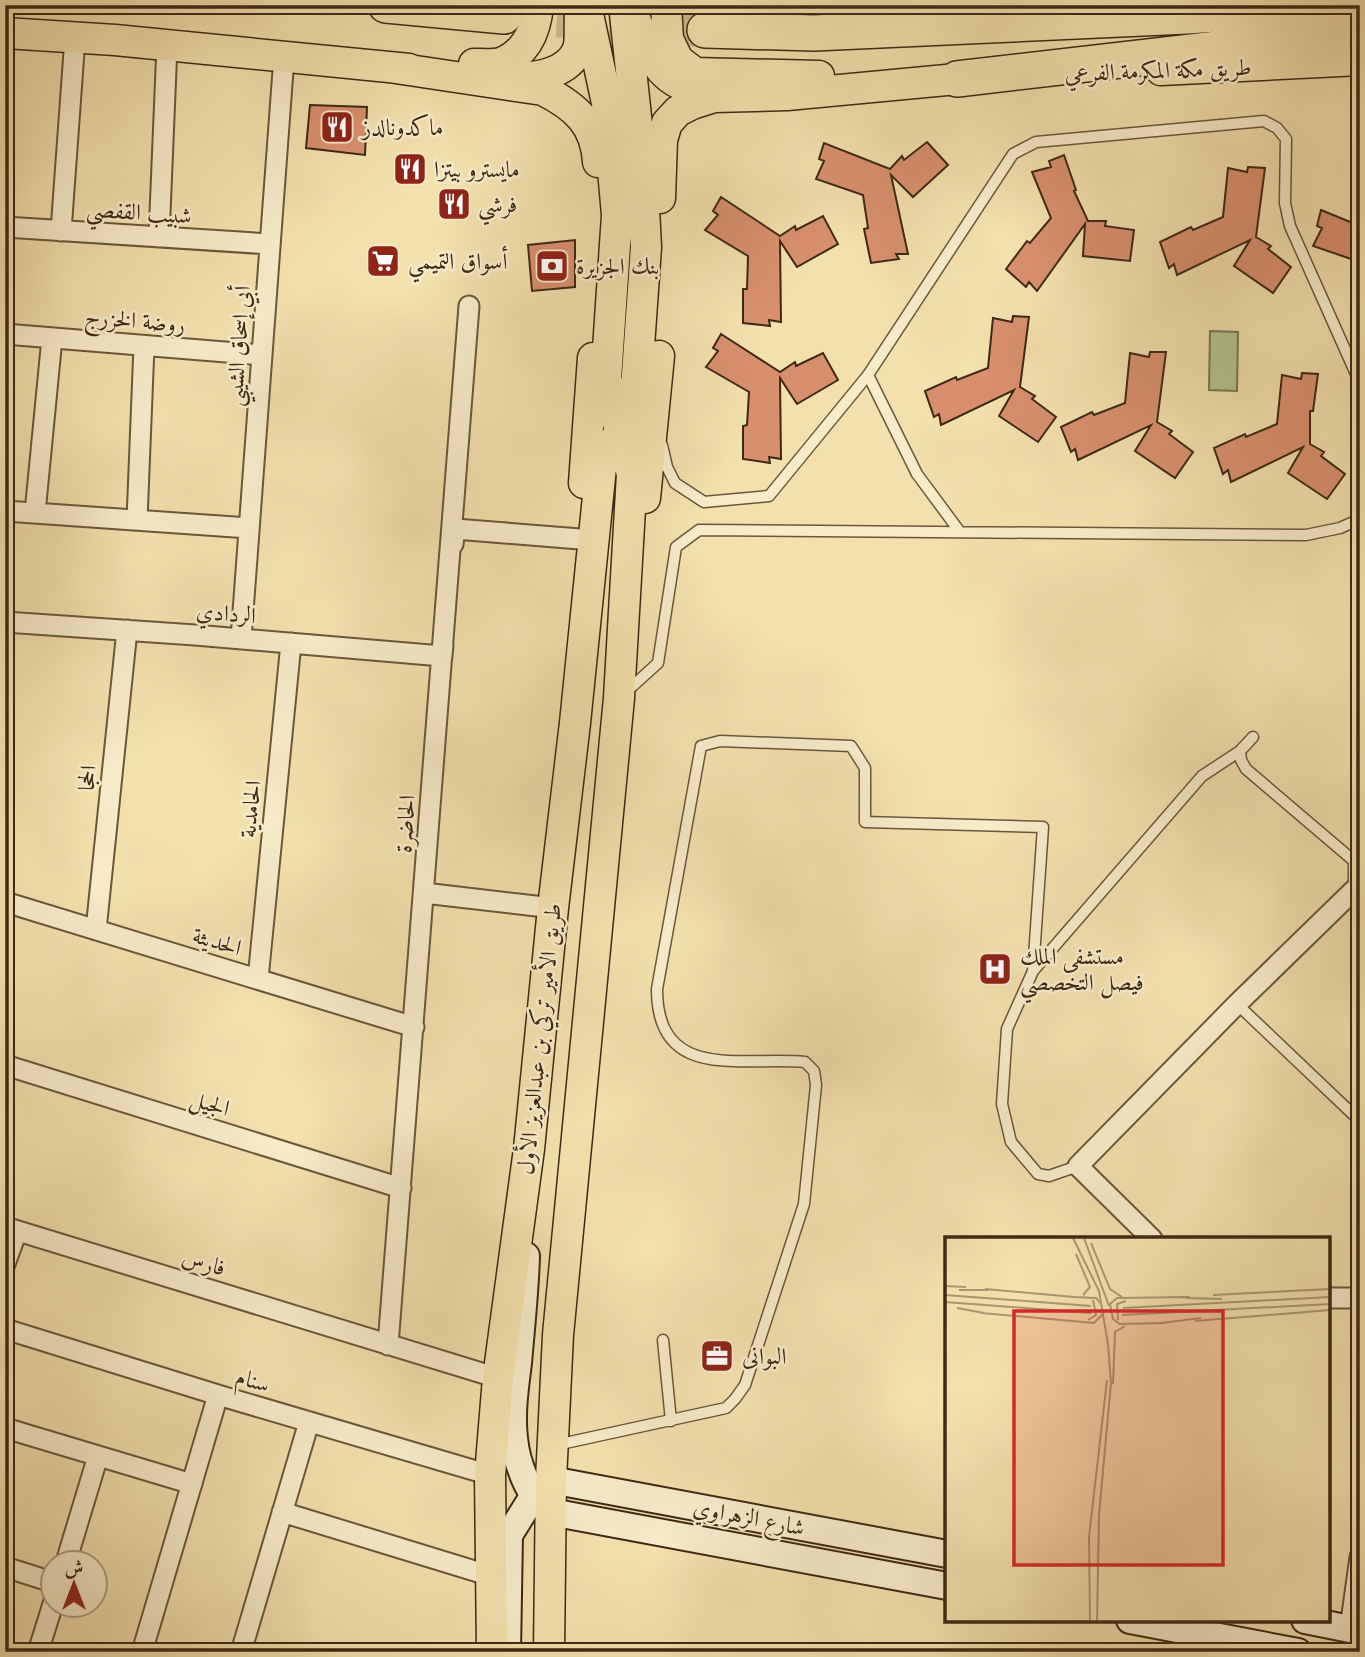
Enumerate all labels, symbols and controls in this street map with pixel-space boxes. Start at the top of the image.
street label: طريق مكة المكرمة الفرعي [1064,52,1252,92]
restaurant icon: ماكدونالدز [318,108,356,146]
place label: ماكدونالدز [360,112,443,143]
restaurant icon: مايسترو بيتزا [391,150,429,188]
place label: مايسترو بيتزا [434,154,520,185]
restaurant icon: فرشي [435,185,473,223]
place label: فرشي [478,189,517,226]
street label: شبيب القفصي [85,193,193,238]
supermarket icon: أسواق التميمي [364,242,402,280]
place label: أسواق التميمي [408,245,508,283]
bank icon: بنك الجزيرة [533,247,571,285]
place label: بنك الجزيرة [576,251,659,282]
street label: أبي إسحاق الشيبي [218,284,263,408]
street label: روضة الخزرج [83,301,187,345]
street label: الردادي [194,595,257,635]
street label: الحجا [71,764,104,792]
street label: الحامدية [232,779,269,839]
street label: الحاضرة [388,794,423,854]
street label: طريق الأمير تركي بن عبدالعزيز الأول [509,902,572,1177]
street label: الحديثة [189,919,245,964]
place label: مستشفى الملك فيصل التخصصي [1020,941,1144,1004]
hospital icon: مستشفى الملك فيصل التخصصي [976,950,1014,988]
street label: الجيل [186,1083,233,1125]
inset map [945,1237,1330,1622]
street label: فارس [178,1241,229,1284]
office icon: البوانى [698,1337,736,1375]
place label: البوانى [742,1341,786,1372]
street label: سنام [231,1361,274,1404]
street label: شارع الزهراوي [690,1492,807,1547]
north arrow [38,1548,108,1618]
text: ش [65,1555,83,1581]

